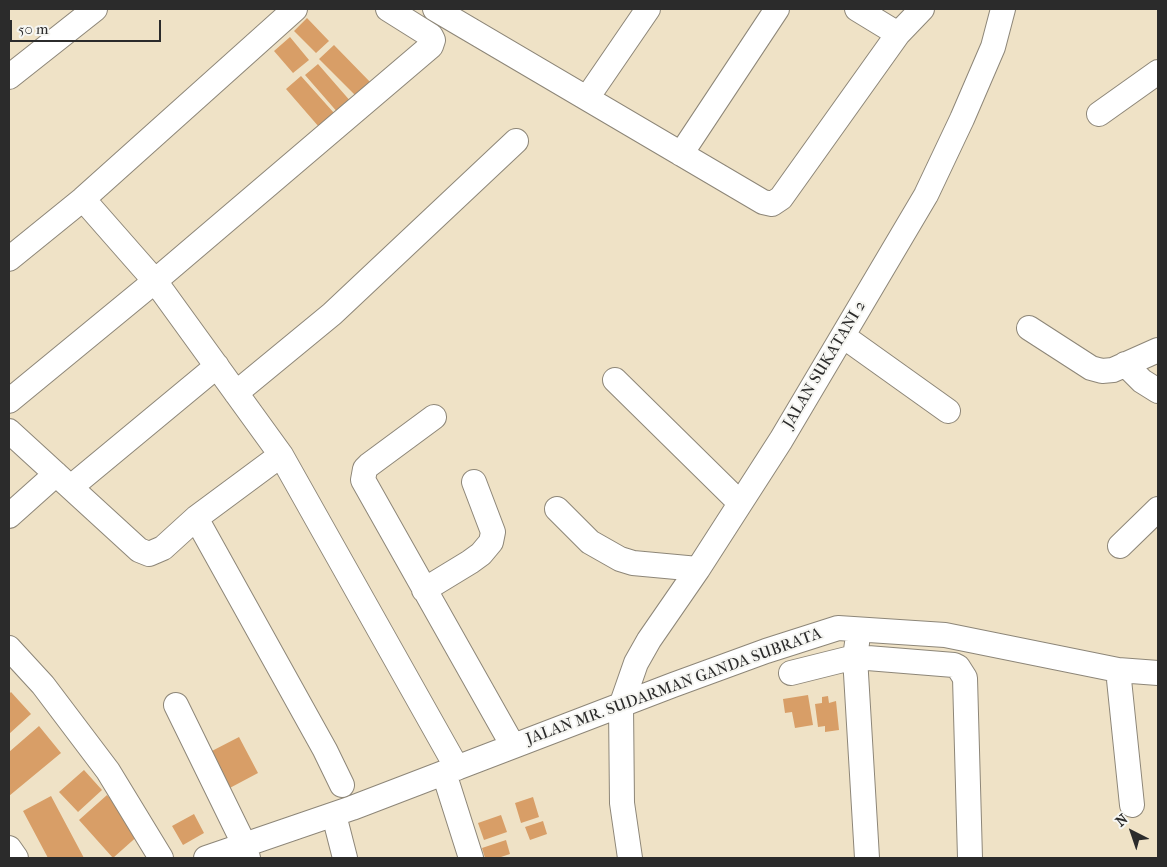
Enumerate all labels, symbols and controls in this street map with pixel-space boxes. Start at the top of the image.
scale bar [12,10,164,42]
text: 50 m [18,20,48,38]
street label: JALAN SUKATANI 2 [779,298,871,432]
street label: JALAN MR. SUDARMAN GANDA SUBRATA [524,624,824,750]
north arrow [1107,807,1157,857]
text: N [1112,810,1131,830]

